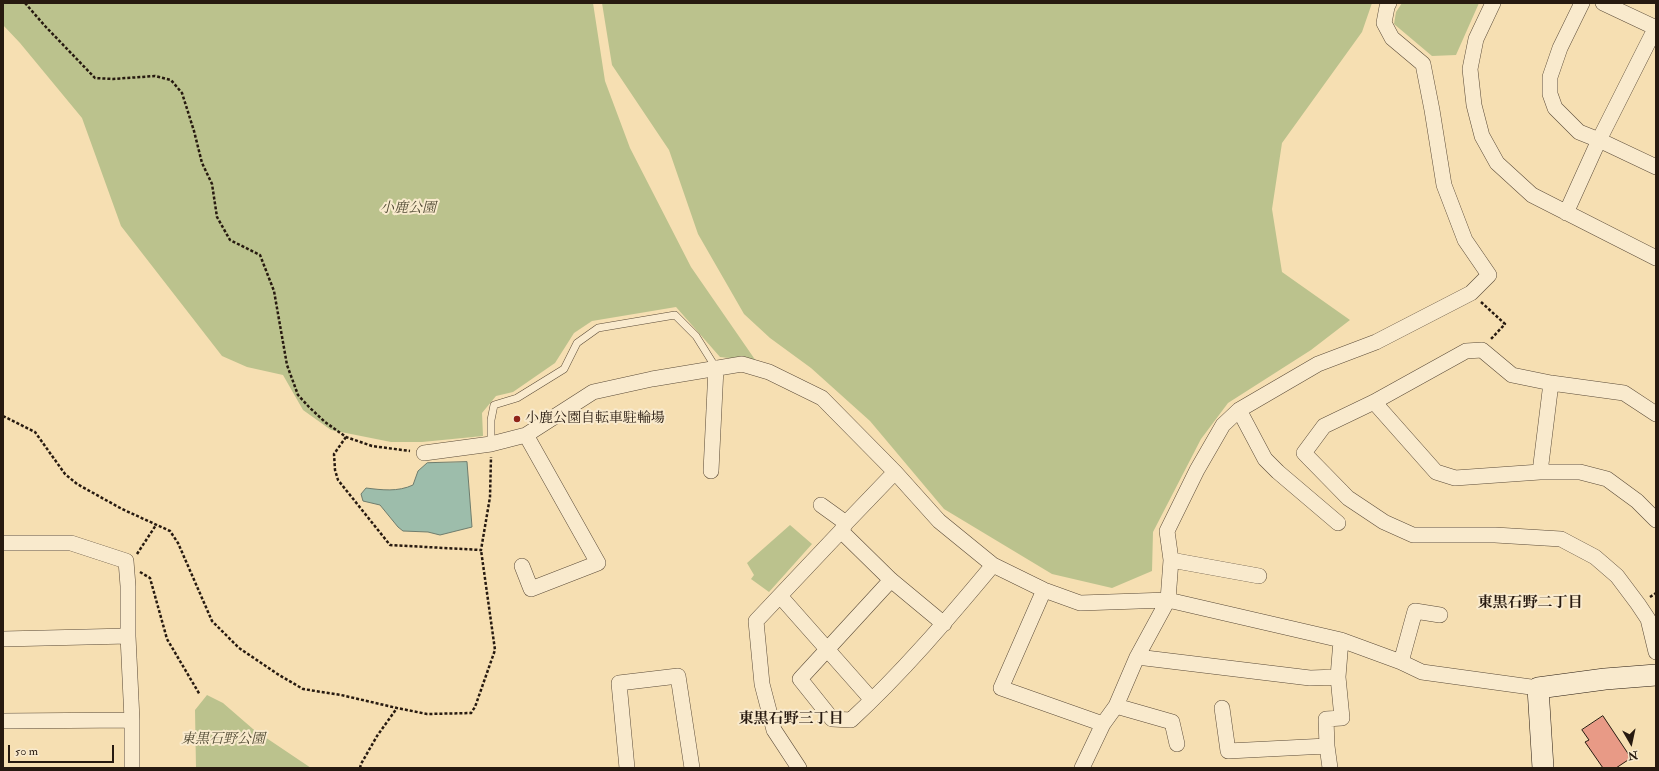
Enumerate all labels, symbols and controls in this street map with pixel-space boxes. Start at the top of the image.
park label: 小鹿公園 [380,201,436,217]
place label: 小鹿公園自転車駐輪場 [525,411,665,427]
marker: 小鹿公園自転車駐輪場 [512,414,522,424]
district label: 東黒石野二丁目 [1478,595,1582,613]
district label: 東黒石野三丁目 [739,711,843,729]
north arrow [1611,723,1651,763]
park label: 東黒石野公園 [181,732,265,748]
scale bar [10,737,116,763]
text: 50 m [15,744,38,759]
text: N [1627,748,1639,763]

